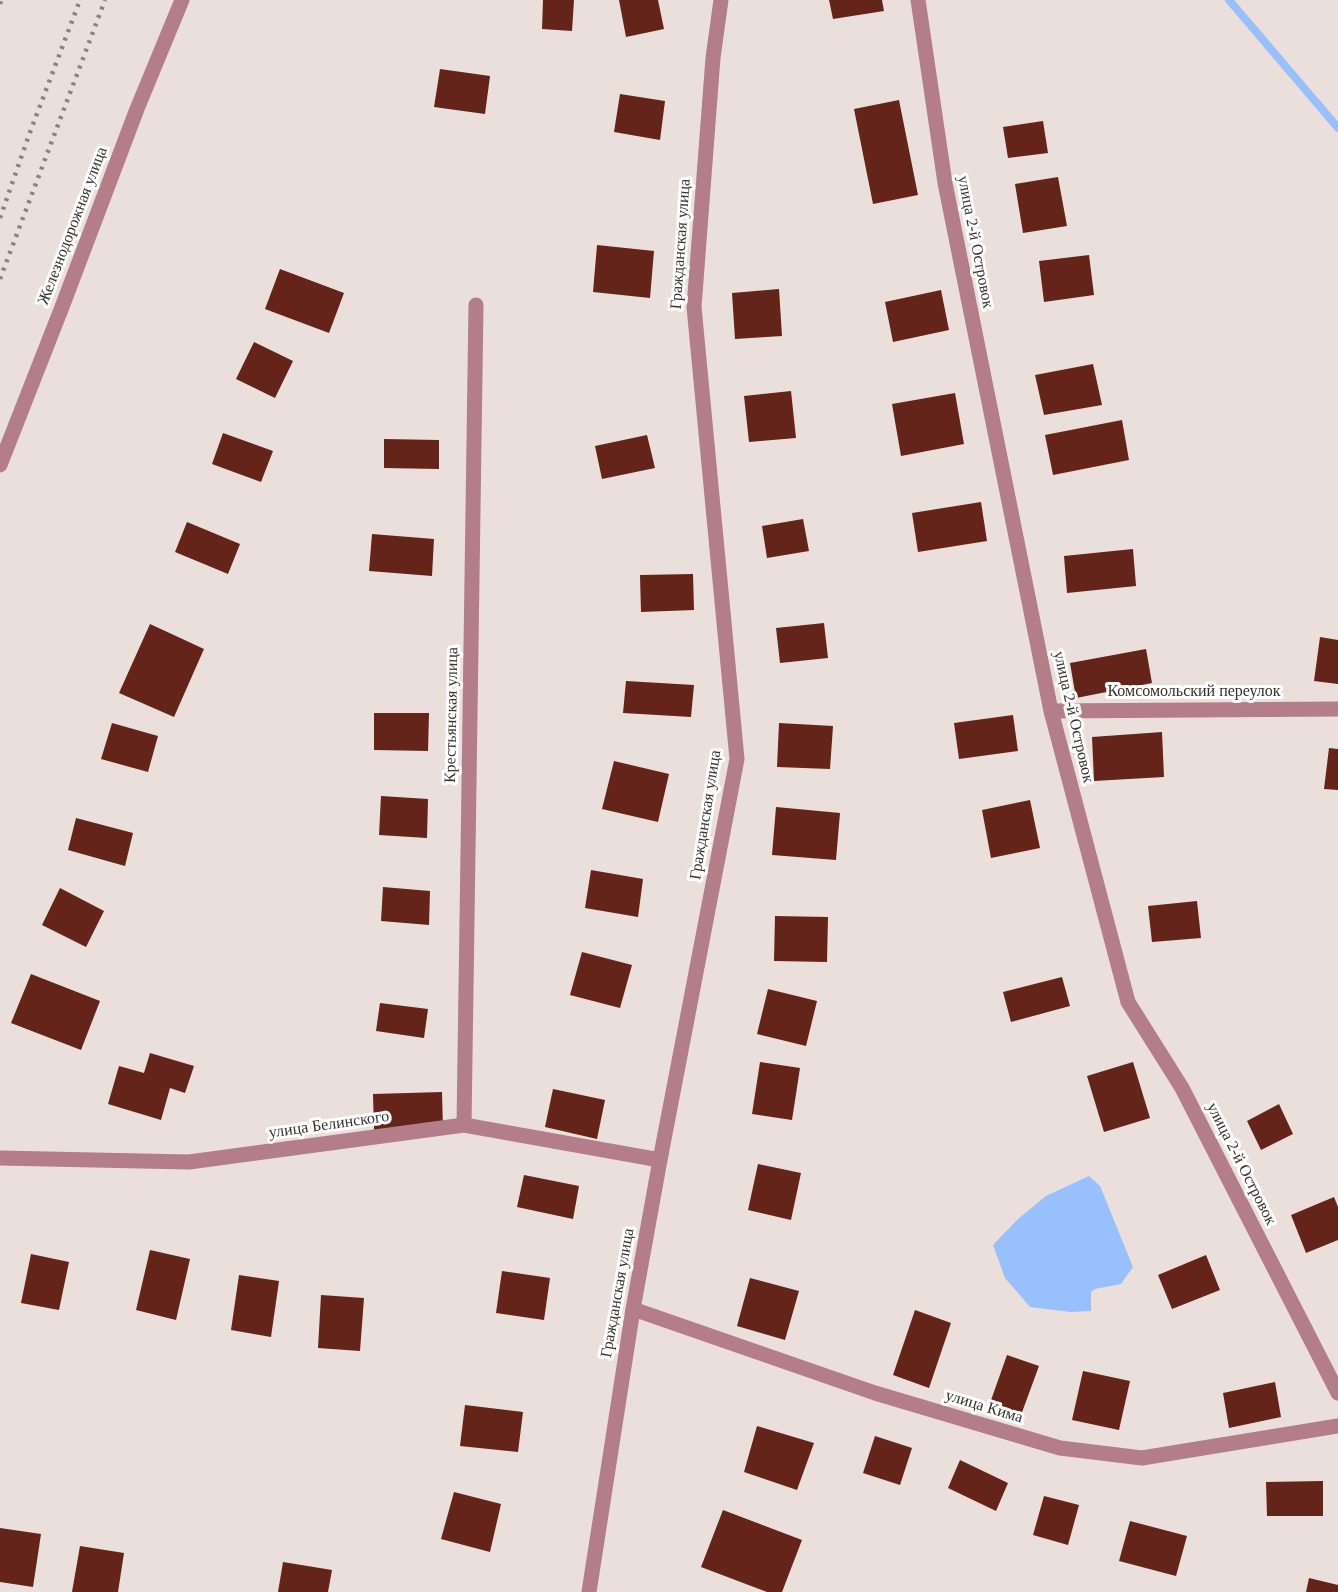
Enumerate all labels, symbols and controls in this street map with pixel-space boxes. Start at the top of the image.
street label: Железнодорожная улица [34,144,112,308]
street label: улица 2-й Островок [953,174,997,310]
street label: Гражданская улица [667,178,695,310]
street label: Крестьянская улица [441,647,463,783]
street label: улица 2-й Островок [1049,649,1097,785]
street label: Комсомольский переулок [1107,682,1281,702]
street label: Гражданская улица [686,749,726,881]
street label: улица 2-й Островок [1202,1100,1280,1228]
street label: улица Белинского [268,1107,390,1143]
street label: Гражданская улица [597,1227,639,1359]
street label: улица Кима [943,1386,1025,1428]

